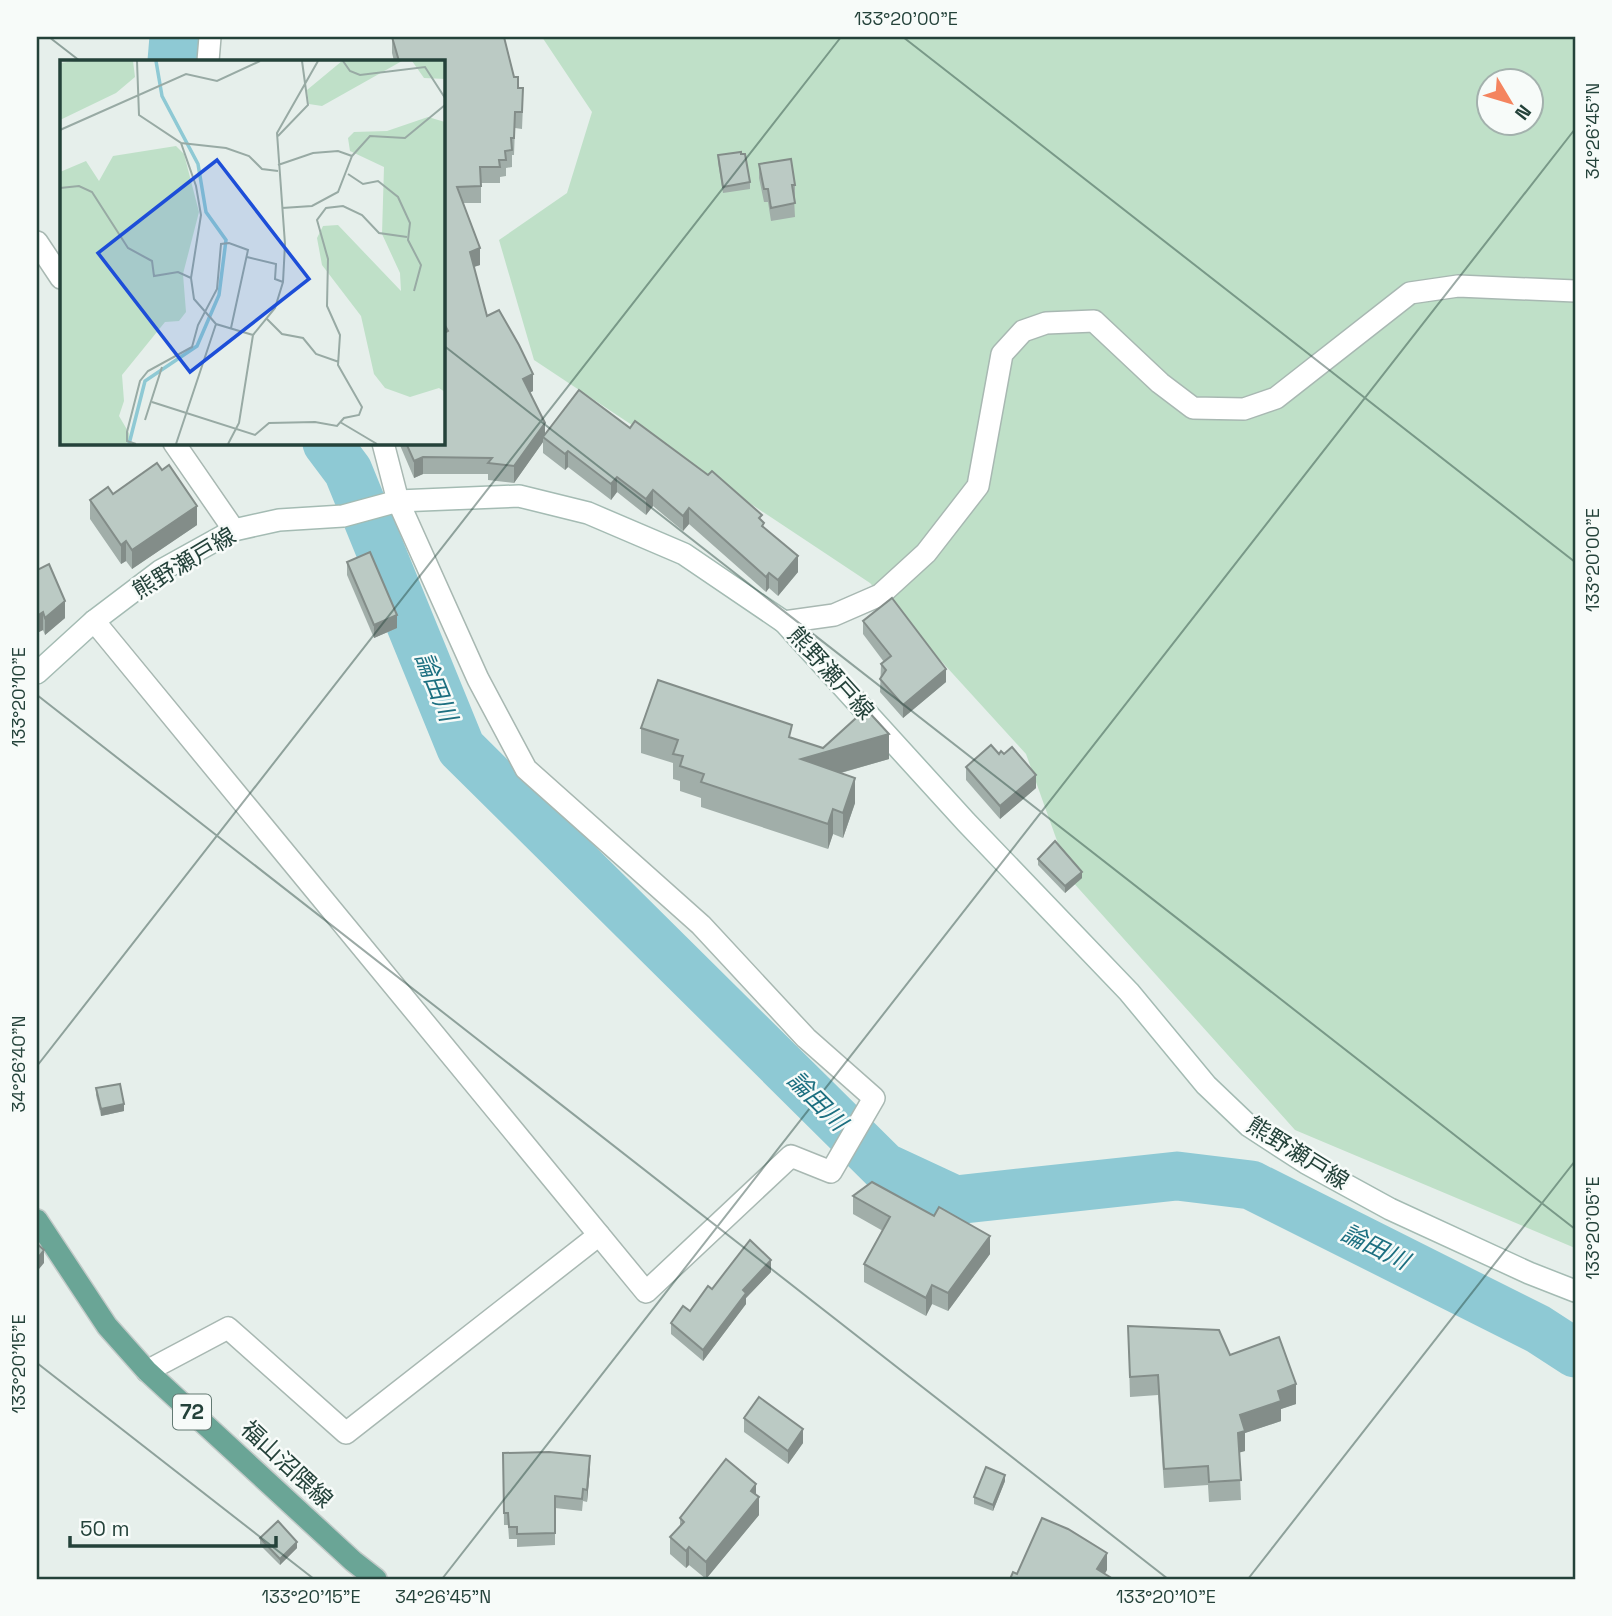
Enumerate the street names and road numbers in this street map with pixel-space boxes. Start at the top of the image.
street label: 熊野瀬戸線 [127,521,241,605]
street label: 熊野瀬戸線 [781,620,881,726]
street label: 熊野瀬戸線 [1241,1110,1355,1196]
road number: 72 [173,1394,211,1430]
street label: 福山沼隈線 [235,1414,339,1514]

